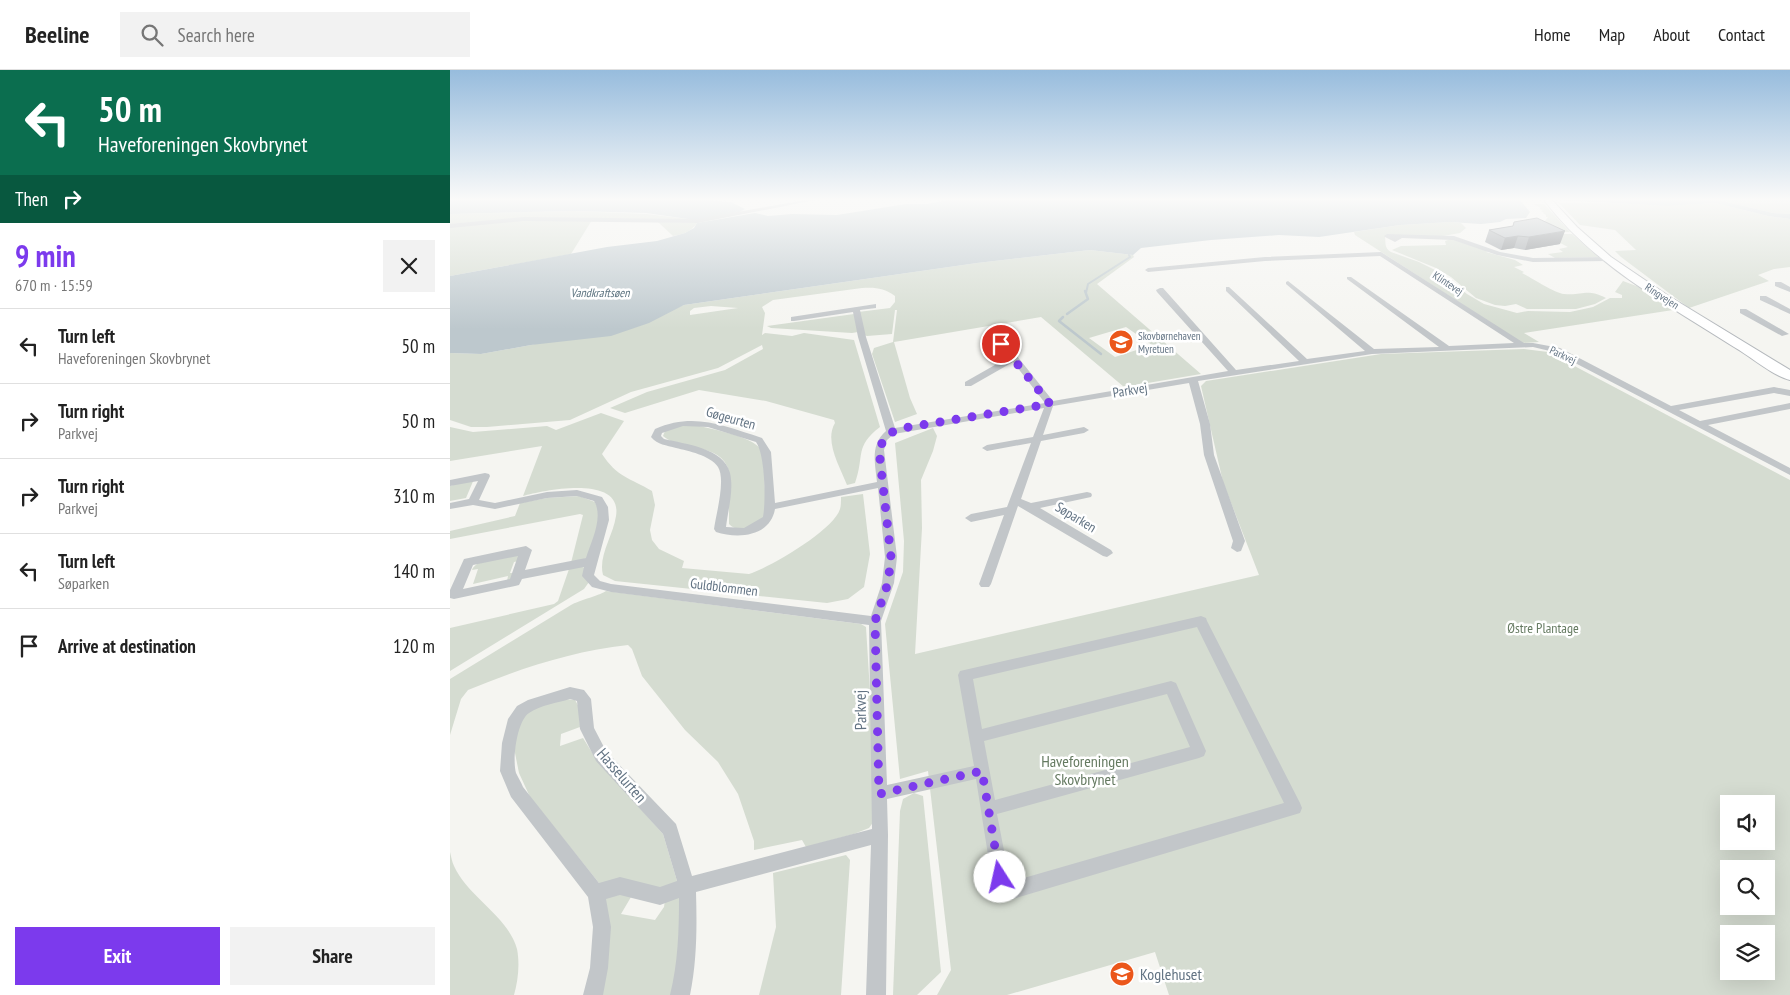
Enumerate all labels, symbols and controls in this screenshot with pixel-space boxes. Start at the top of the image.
search box [120,12,470,57]
text: Beeline [25,19,90,50]
icon: search [138,21,166,49]
text: Search here [178,23,255,47]
text: Home [1534,23,1571,46]
text: Map [1599,23,1625,46]
text: About [1653,23,1690,46]
text: Contact [1718,23,1765,46]
text: 50 m [98,86,162,132]
icon: left [15,90,80,155]
text: Haveforeningen Skovbrynet [98,130,308,158]
icon: right [58,185,86,213]
text: Then [15,187,48,211]
text: 9 min [15,236,76,275]
button: close [383,240,435,292]
street label: Klintevej [1430,268,1466,298]
text: 670 m · 15:59 [15,275,93,295]
street label: Ringvejen [1642,280,1682,312]
water label: Vandkraftsøen [571,285,630,300]
pin [980,323,1022,365]
text: Turn left [58,324,115,348]
school or university icon: Skovbørnehaven Myretuen [1108,329,1134,355]
place label: Skovbørnehaven Myretuen [1138,329,1201,356]
icon: arrive [987,330,1015,358]
icon: left [15,332,43,360]
text: 50 m [402,334,435,358]
street label: Parkvej [1548,343,1578,367]
text: Haveforeningen Skovbrynet [58,348,210,368]
street label: Parkvej [1111,378,1149,402]
text: Turn right [58,399,124,423]
street label: Gøgeurten [704,402,758,434]
icon: right [15,407,43,435]
text: 50 m [402,409,435,433]
text: Parkvej [58,423,98,443]
text: Turn right [58,474,124,498]
icon: right [15,482,43,510]
text: 310 m [393,484,435,508]
text: Parkvej [58,498,98,518]
street label: Søparken [1052,498,1100,536]
text: Turn left [58,549,115,573]
icon: left [15,557,43,585]
text: 140 m [393,559,435,583]
text: Søparken [58,573,109,593]
street label: Guldblommen [689,574,759,600]
park label: Østre Plantage [1507,619,1579,637]
icon: arrive [15,632,43,660]
text: Arrive at destination [58,634,196,658]
text: 120 m [393,634,435,658]
street label: Parkvej [850,690,870,730]
street label: Hasselurten [593,744,651,806]
park label: Haveforeningen Skovbrynet [1041,751,1129,789]
map controls [1720,795,1775,980]
button: sound [1720,795,1775,850]
position arrow [973,850,1025,902]
button: search [1720,860,1775,915]
button: layers [1720,925,1775,980]
button: Exit [15,927,220,985]
button: Share [230,927,435,985]
school or university icon: Koglehuset [1109,961,1135,987]
place label: Koglehuset [1140,964,1202,984]

